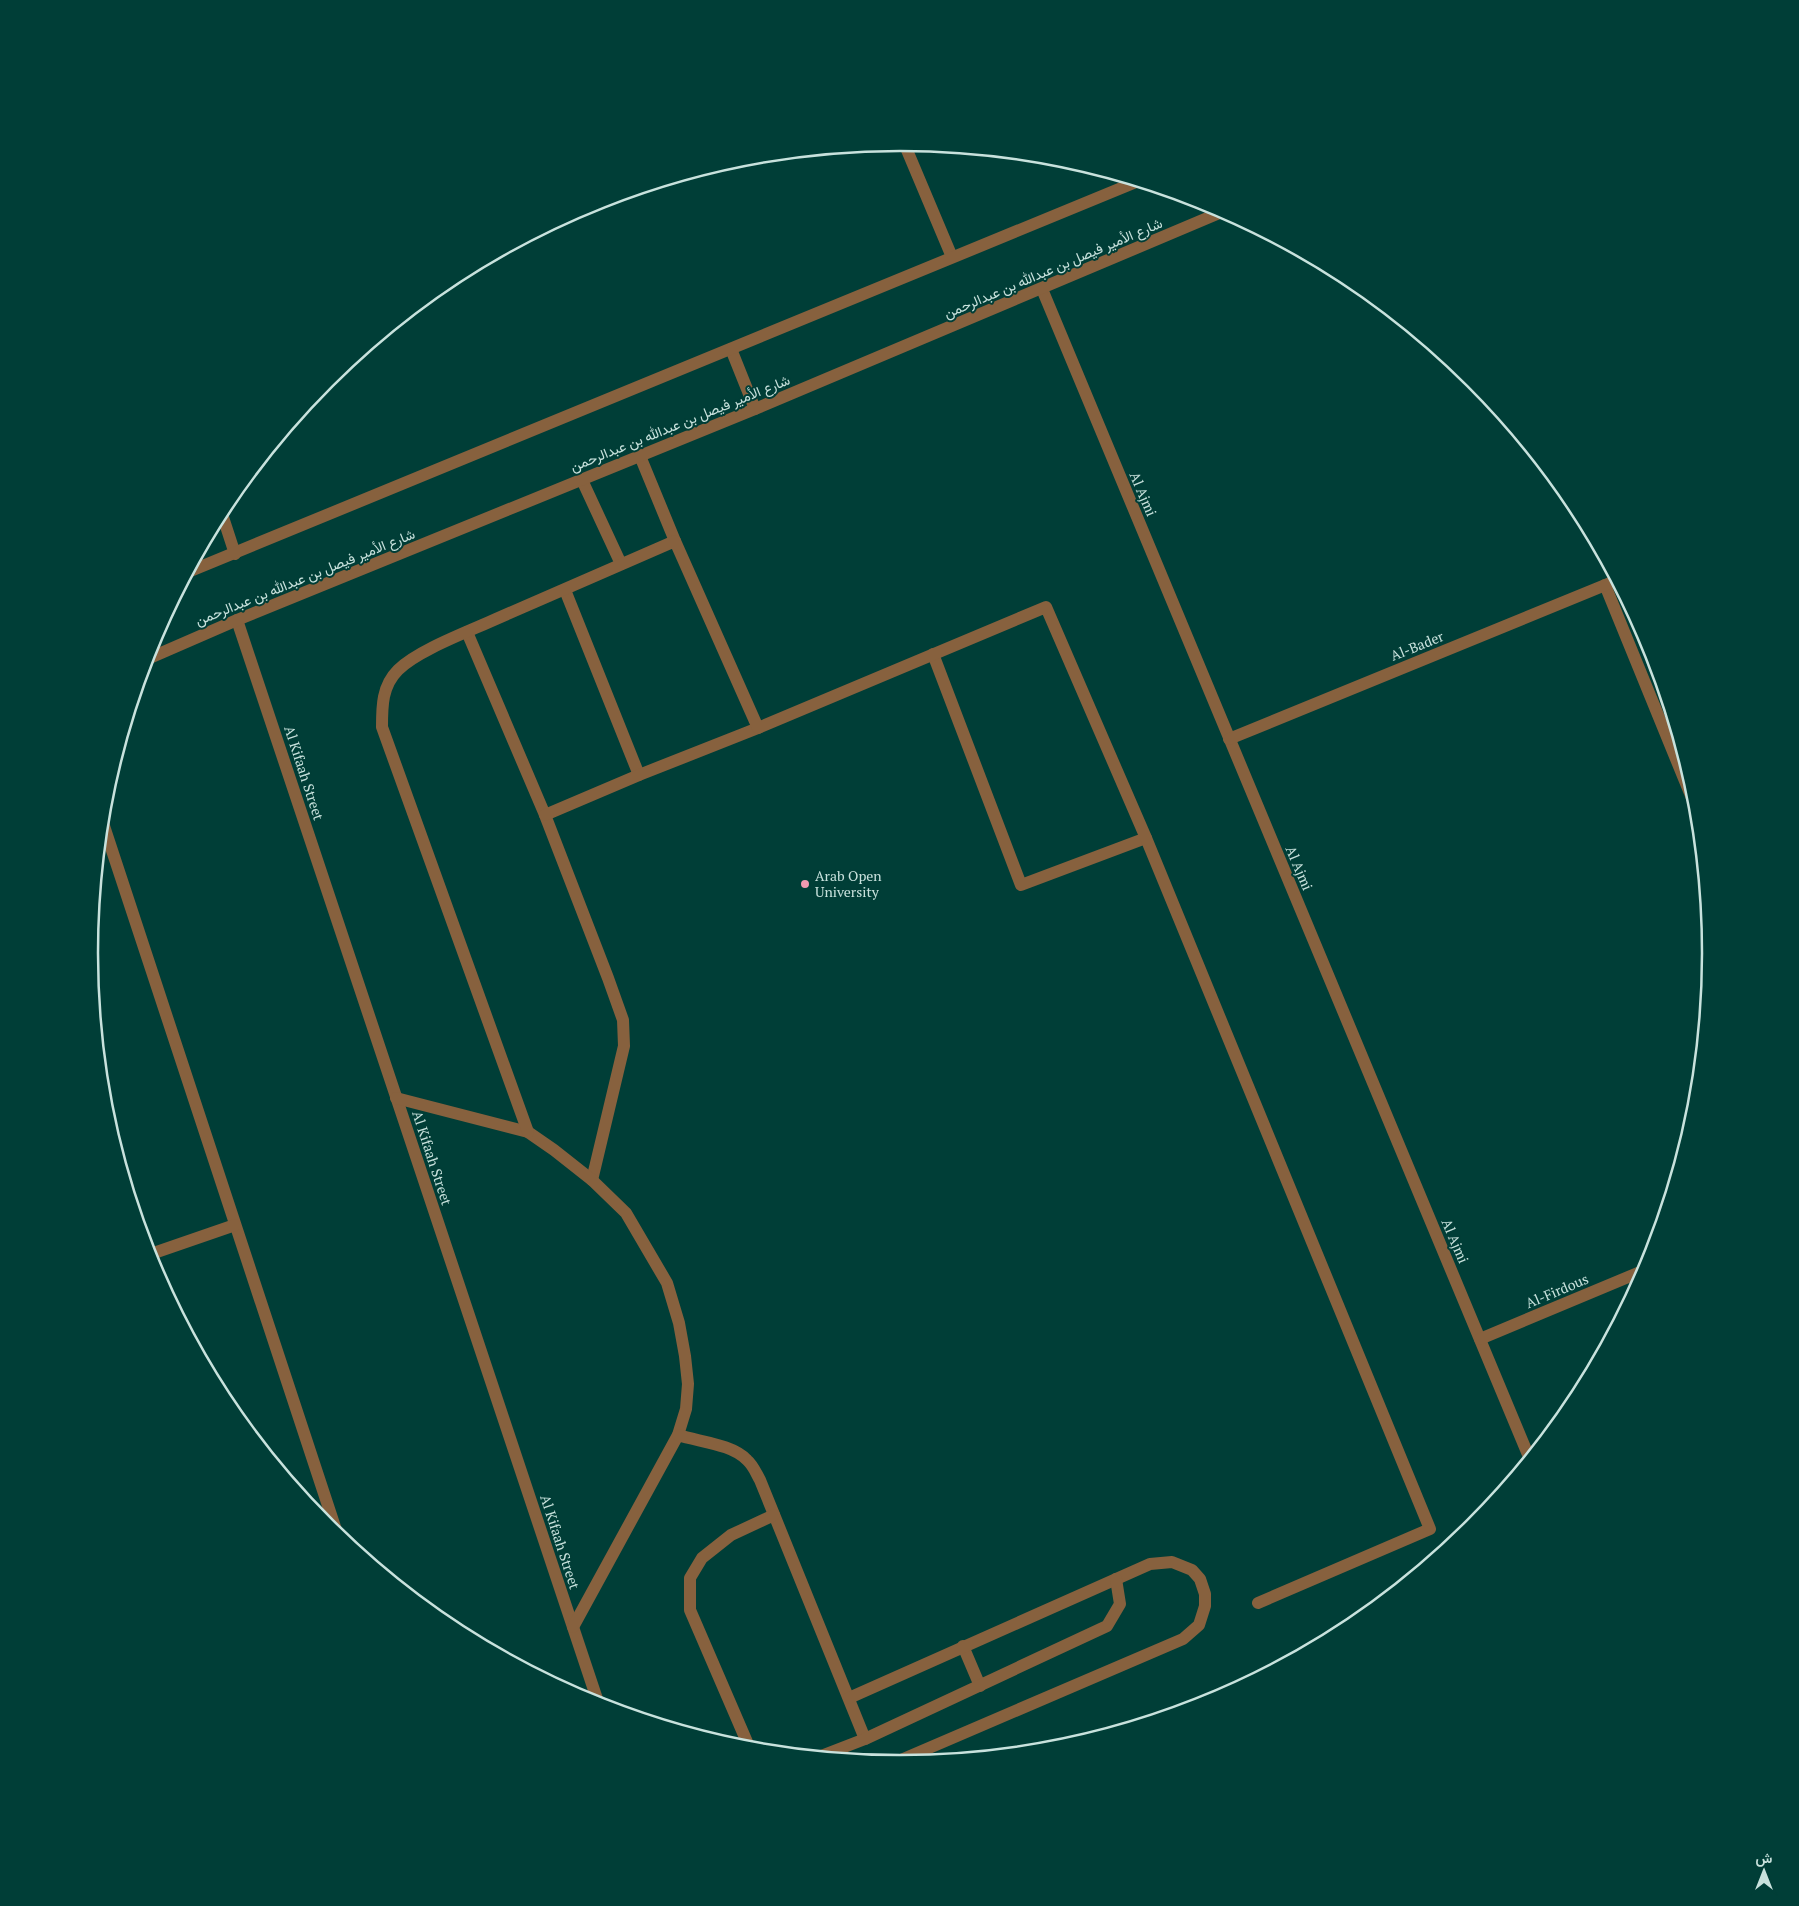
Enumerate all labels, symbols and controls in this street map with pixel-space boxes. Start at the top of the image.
street label: شارع الأمير فيصل بن عبدالله بن عبدالرحمن [941,213,1166,324]
street label: شارع الأمير فيصل بن عبدالله بن عبدالرحمن [567,370,793,477]
street label: Al Ajmi [1126,469,1161,519]
street label: شارع الأمير فيصل بن عبدالله بن عبدالرحمن [192,524,418,631]
street label: Al-Bader [1387,626,1447,665]
street label: Al Kifaah Street [280,723,329,823]
street label: Al Ajmi [1282,843,1317,893]
place label: Arab Open University [815,866,882,901]
marker: Arab Open University [799,878,811,890]
street label: Al Kifaah Street [408,1108,457,1208]
street label: Al Ajmi [1438,1216,1473,1266]
street label: Al-Firdous [1522,1269,1591,1312]
street label: Al Kifaah Street [536,1492,585,1592]
north arrow [1739,1846,1789,1896]
text: ش [1756,1848,1773,1867]

